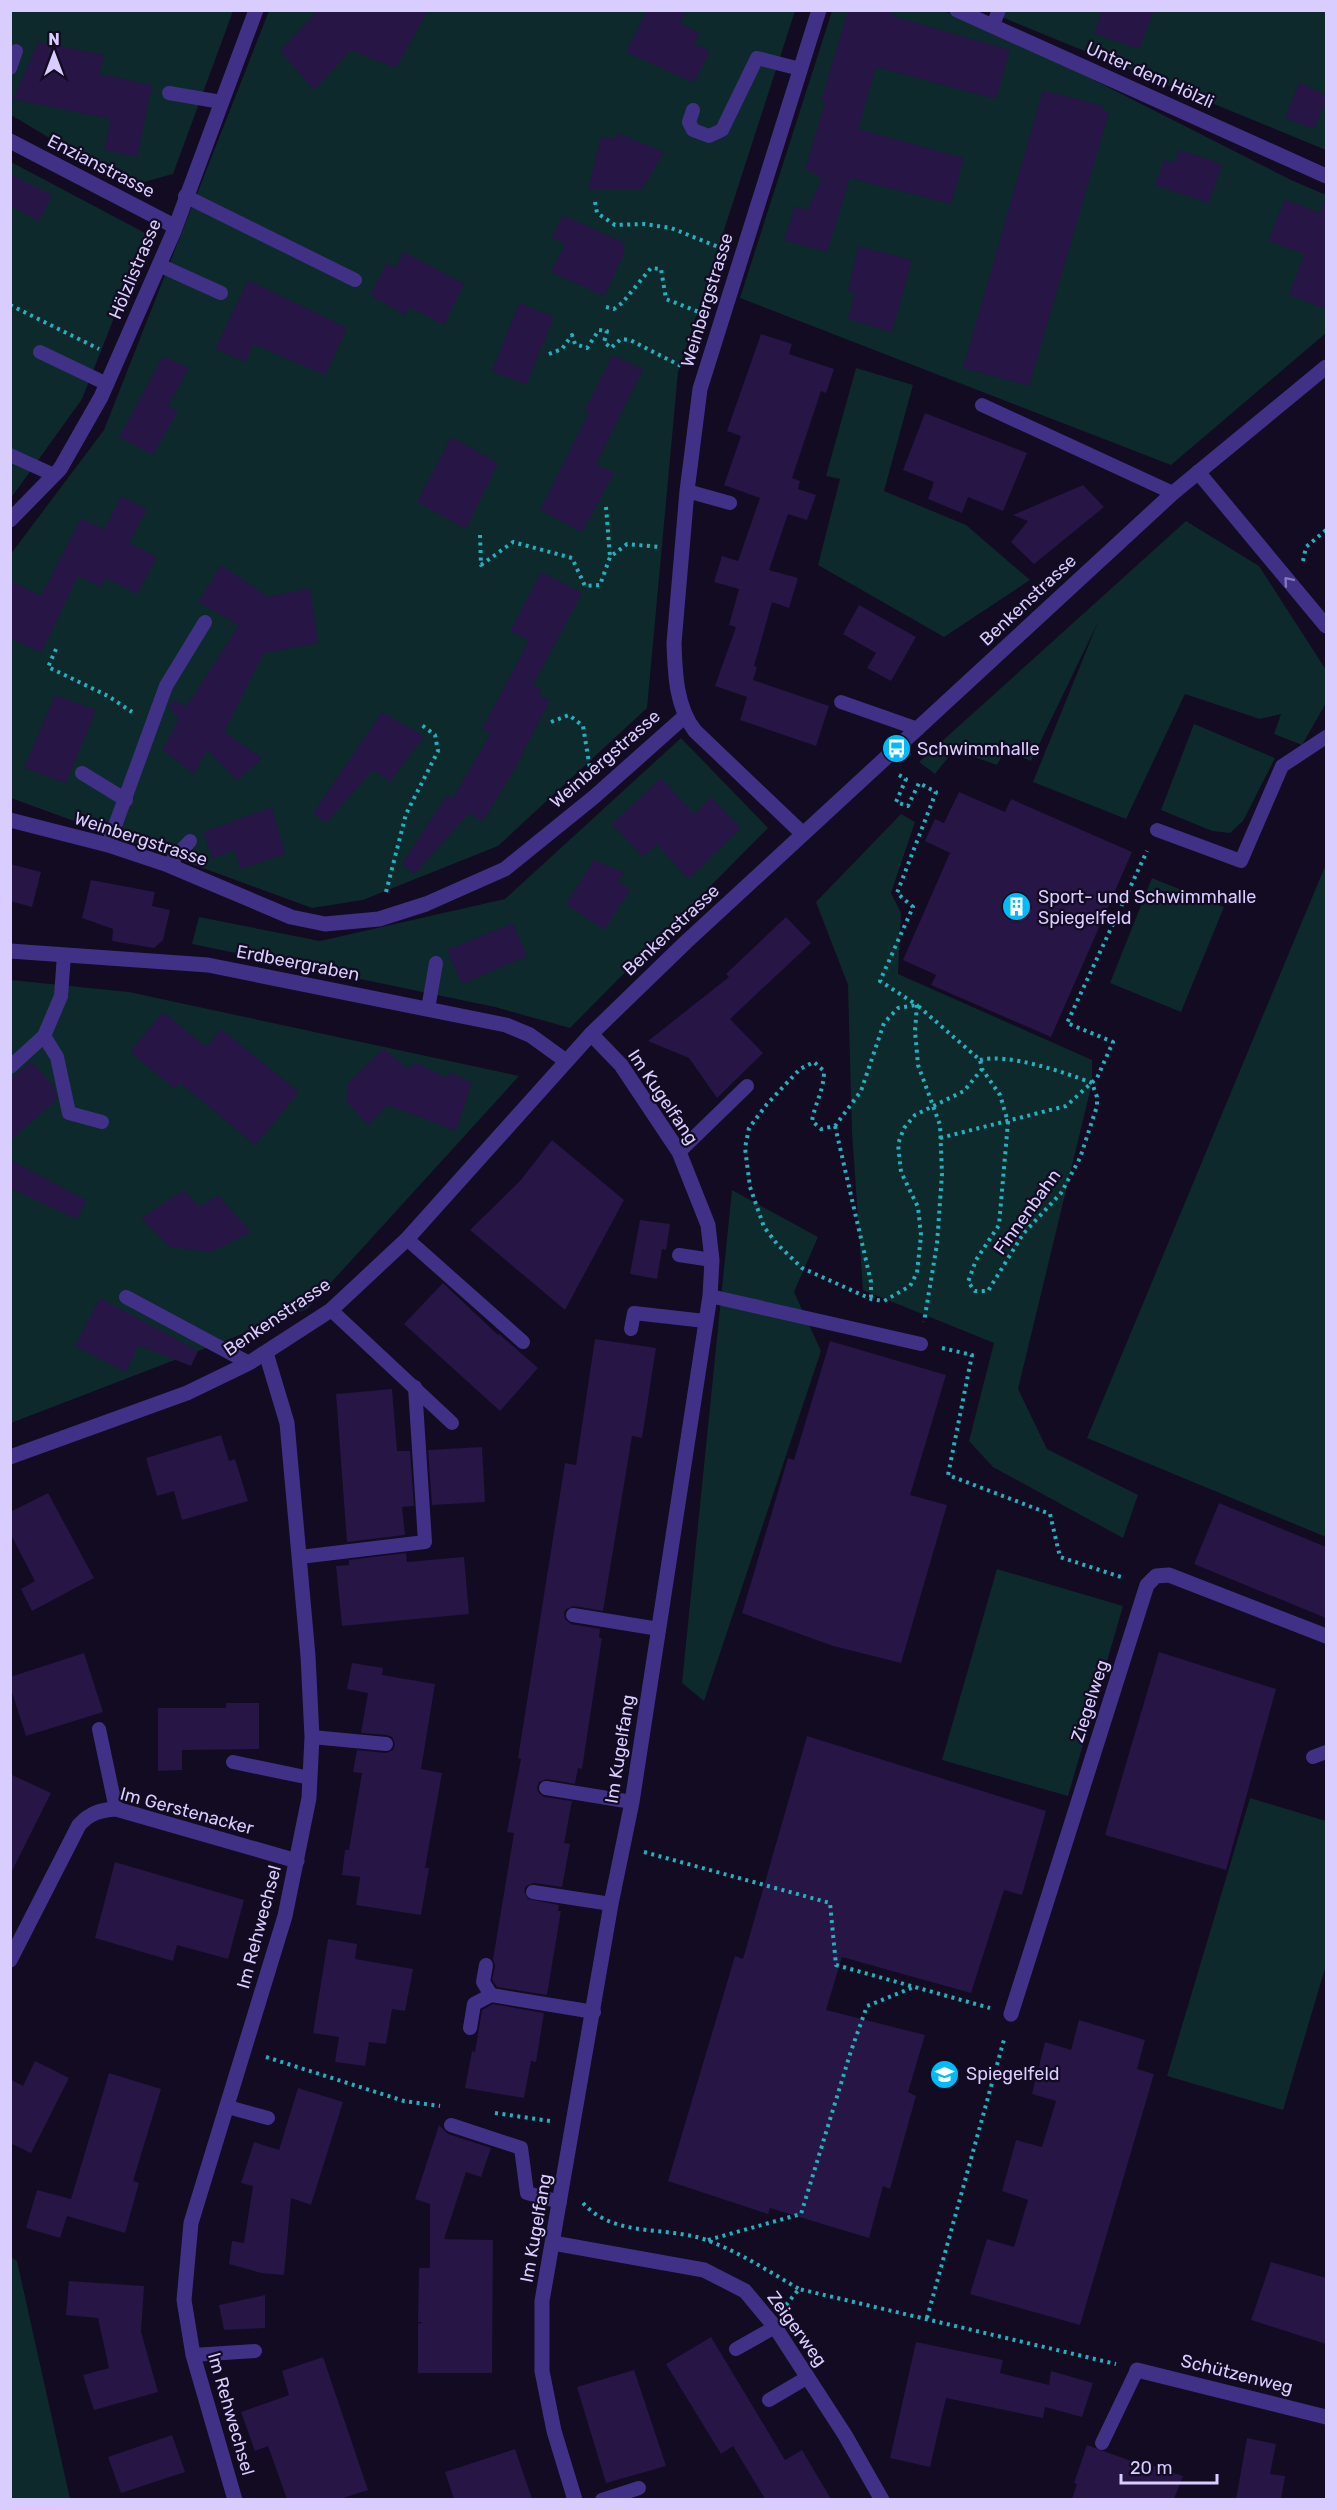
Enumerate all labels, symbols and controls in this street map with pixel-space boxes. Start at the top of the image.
north arrow [24,24,84,84]
text: N [48,30,60,49]
street label: Unter dem Hölzli [1082,37,1218,113]
street label: Enzianstrasse [44,130,158,202]
street label: Hölzlistrasse [104,216,166,322]
street label: Weinbergstrasse [676,230,738,370]
street label: Benkenstrasse [975,550,1081,650]
one-way arrow [1285,577,1296,588]
street label: Weinbergstrasse [545,705,665,813]
bus stop icon: Schwimmhalle [880,733,912,765]
place label: Schwimmhalle [917,738,1040,760]
street label: Weinbergstrasse [72,807,210,871]
street label: Benkenstrasse [618,880,724,980]
place label: Sport- und Schwimmhalle Spiegelfeld [1038,886,1256,929]
building icon: Sport- und Schwimmhalle Spiegelfeld [1001,891,1033,923]
street label: Erdbeergraben [235,940,361,986]
street label: Im Kugelfang [623,1045,703,1149]
street label: Finnenbahn [989,1165,1065,1259]
street label: Benkenstrasse [219,1273,335,1361]
street label: Ziegelweg [1066,1657,1114,1745]
street label: Im Kugelfang [601,1693,639,1805]
street label: Im Gerstenacker [118,1783,256,1839]
street label: Im Rehwechsel [232,1863,286,1991]
school or university icon: Spiegelfeld [929,2058,961,2090]
place label: Spiegelfeld [966,2063,1059,2085]
street label: Im Kugelfang [516,2172,556,2284]
street label: Zeigerweg [762,2287,832,2371]
street label: Schützenweg [1179,2349,1295,2399]
street label: Im Rehwechsel [203,2350,259,2478]
scale bar [1121,2447,1217,2485]
text: 20 m [1130,2457,1172,2479]

